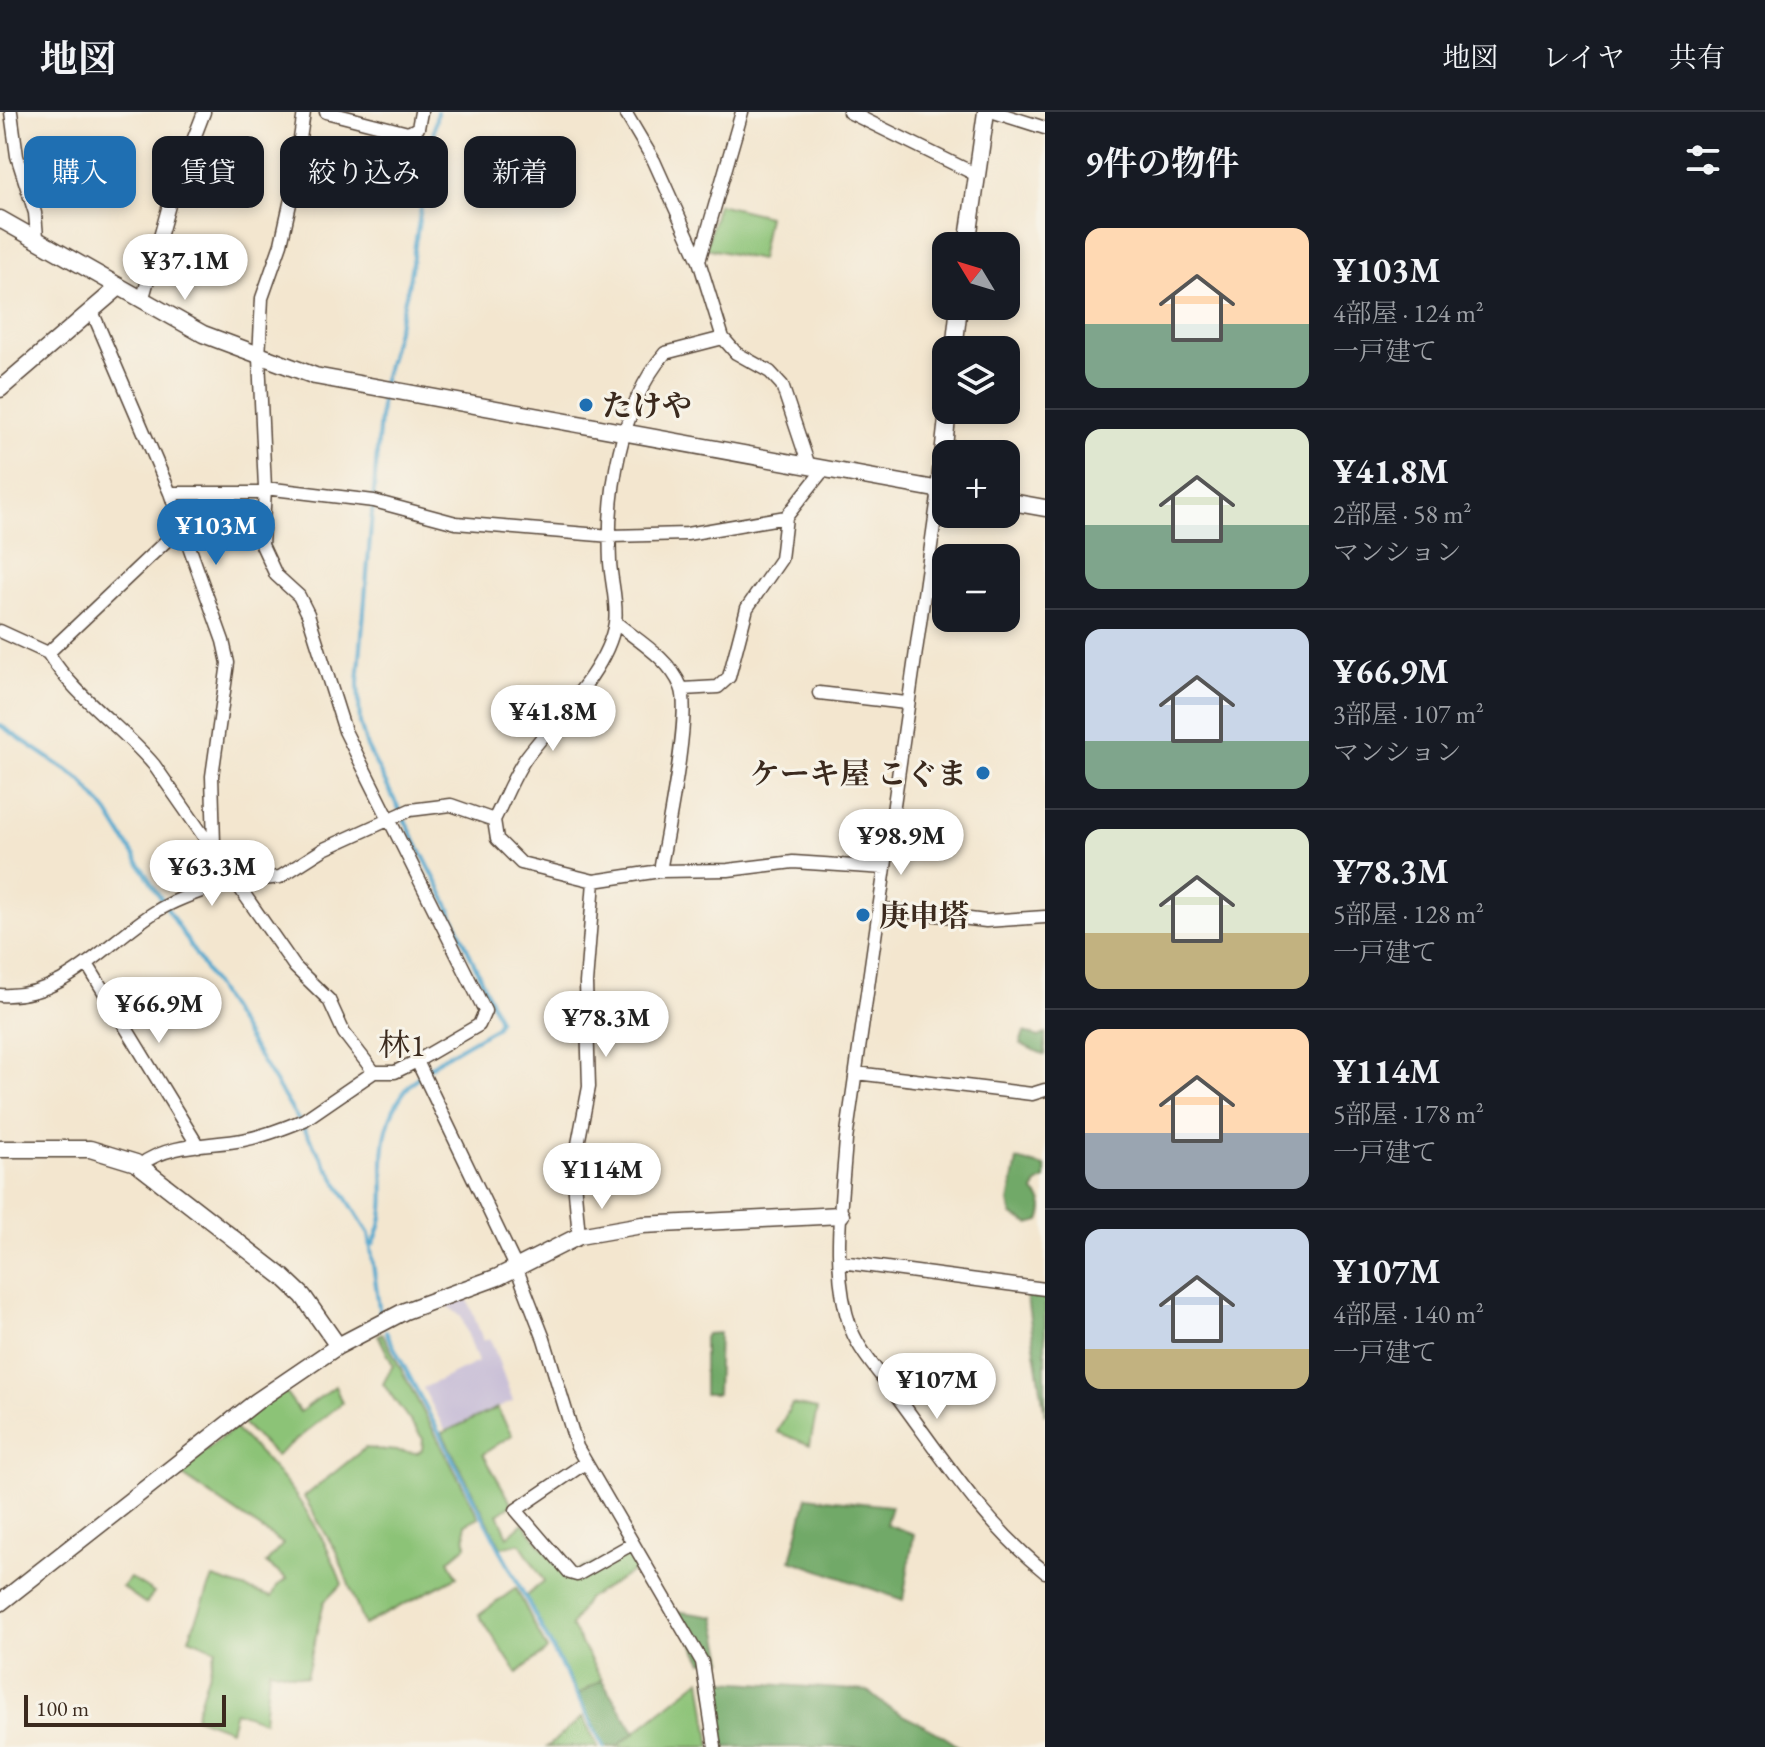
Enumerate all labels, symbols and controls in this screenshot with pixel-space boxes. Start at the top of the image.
text: 地図 [40,34,116,83]
text: 地図 [1442,39,1498,75]
text: レイヤ [1542,39,1625,75]
text: 共有 [1669,39,1725,75]
chip: 購入 [24,136,136,208]
chip: 賃貸 [152,136,264,208]
chip: 絞り込み [280,136,448,208]
chip: 新着 [464,136,576,208]
icon: filters [1681,138,1725,182]
text: 9件の物件 [1085,141,1239,185]
north arrow [932,232,1020,320]
map controls [932,232,1020,632]
pin: ¥37.1M [120,234,250,302]
text: ¥37.1M [141,243,229,277]
text: ¥103M [1333,248,1440,292]
icon: home [1149,260,1245,356]
text: 4部屋 · 124 m² [1333,296,1484,330]
text: 一戸建て [1333,334,1437,368]
button: layers [932,336,1020,424]
place label: たけや [602,386,692,425]
marker: たけや [577,396,595,414]
button: + [932,440,1020,528]
text: ¥41.8M [1333,449,1449,493]
icon: home [1149,461,1245,557]
text: 2部屋 · 58 m² [1333,497,1471,531]
pin: ¥103M [160,499,272,567]
text: ¥103M [175,508,257,542]
text: マンション [1333,535,1462,569]
button: − [932,544,1020,632]
text: ¥66.9M [1333,649,1449,693]
icon: home [1149,661,1245,757]
pin: ¥41.8M [488,685,618,753]
text: ¥41.8M [509,694,597,728]
text: 3部屋 · 107 m² [1333,697,1484,731]
text: マンション [1333,735,1462,769]
place label: ケーキ屋 こぐま [750,754,967,793]
marker: ケーキ屋 こぐま [974,764,992,782]
pin: ¥98.9M [836,809,966,877]
text: ¥98.9M [857,818,945,852]
pin: ¥63.3M [147,840,277,908]
text: ¥63.3M [168,849,256,883]
text: ¥78.3M [1333,849,1449,893]
icon: home [1149,861,1245,957]
place label: 庚申塔 [879,896,969,935]
text: 5部屋 · 128 m² [1333,897,1484,931]
marker: 庚申塔 [854,906,872,924]
text: 一戸建て [1333,935,1437,969]
pin: ¥66.9M [94,977,224,1045]
text: ¥66.9M [115,986,203,1020]
pin: ¥78.3M [541,991,671,1059]
text: ¥78.3M [562,1000,650,1034]
district label: 林1 [378,1024,426,1066]
text: ¥114M [1333,1049,1440,1093]
icon: home [1149,1061,1245,1157]
text: 5部屋 · 178 m² [1333,1097,1484,1131]
text: 一戸建て [1333,1135,1437,1169]
pin: ¥114M [546,1143,658,1211]
text: ¥114M [561,1152,643,1186]
text: ¥107M [1333,1249,1440,1293]
icon: home [1149,1261,1245,1357]
text: 4部屋 · 140 m² [1333,1297,1484,1331]
text: 一戸建て [1333,1335,1437,1369]
pin: ¥107M [881,1353,993,1421]
text: ¥107M [896,1362,978,1396]
scale bar [24,1691,226,1727]
text: 100 m [36,1694,89,1723]

